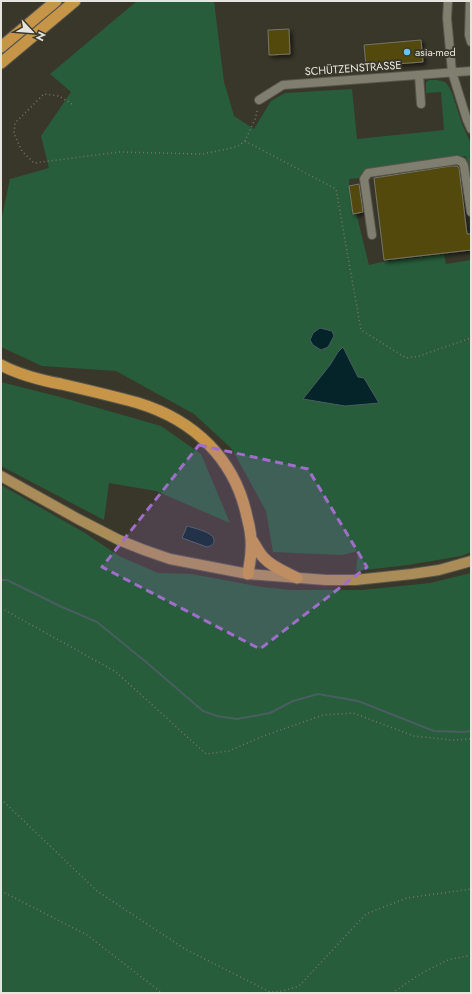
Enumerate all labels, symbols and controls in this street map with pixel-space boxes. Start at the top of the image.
north arrow [12,12,52,52]
text: N [32,29,50,44]
place label: asia-med [415,44,456,60]
marker: asia-med [402,47,412,57]
street label: SCHÜTZENSTRASSE [304,57,402,79]

